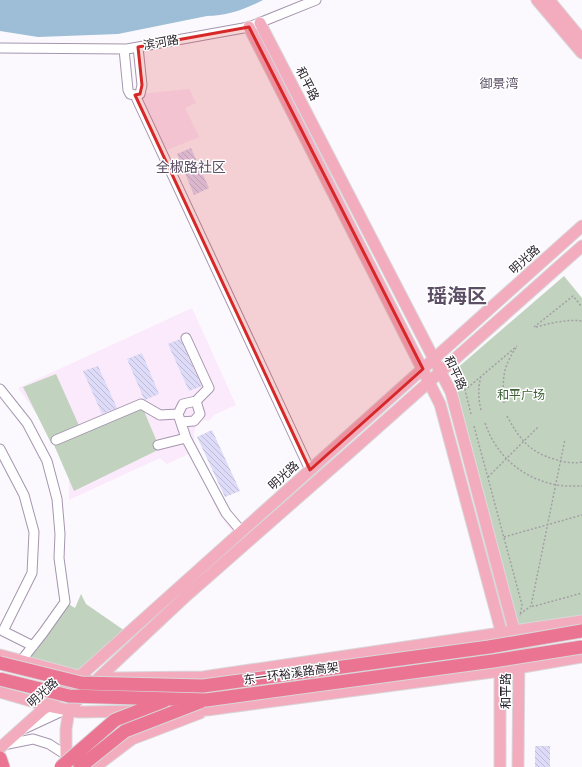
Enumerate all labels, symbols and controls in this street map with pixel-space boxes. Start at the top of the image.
street label: 滨河路 [142,32,180,54]
street label: 和平路 [291,64,323,104]
district label: 御景湾 [479,75,519,93]
district label: 全椒路社区 [156,158,226,178]
street label: 明光路 [506,242,544,278]
district label: 瑶海区 [427,283,487,311]
street label: 和平路 [440,353,470,393]
park label: 和平广场 [497,387,545,404]
street label: 明光路 [265,458,303,494]
street label: 东一环裕溪路高架 [242,659,340,689]
street label: 和平路 [498,673,515,709]
street label: 明光路 [24,675,62,711]

